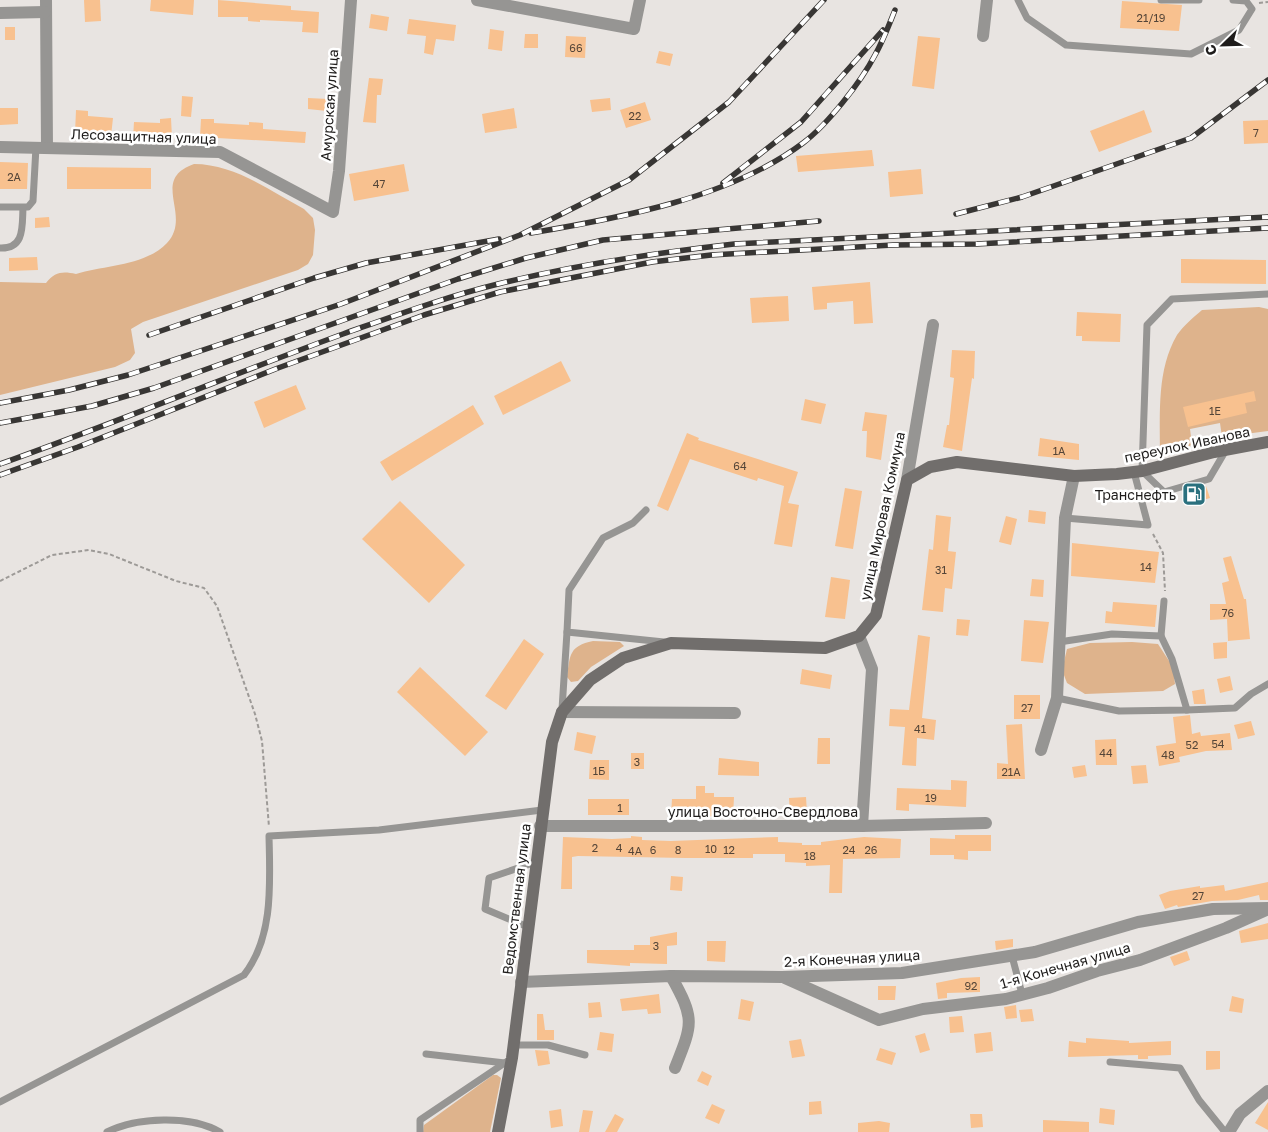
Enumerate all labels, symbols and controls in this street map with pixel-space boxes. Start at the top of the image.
house number: 21/19 [1137,11,1166,24]
north arrow [1198,20,1248,70]
house number: 66 [569,41,583,54]
text: С [1201,42,1220,58]
street label: Амурская улица [317,49,341,161]
house number: 22 [629,109,641,122]
street label: Лесозащитная улица [71,125,217,147]
house number: 7 [1253,126,1259,139]
house number: 2А [7,170,22,183]
house number: 47 [373,177,385,190]
house number: 1Е [1209,404,1221,417]
street label: переулок Иванова [1123,422,1251,466]
street label: улица Мировая Коммуна [856,430,908,602]
house number: 1А [1053,444,1066,457]
house number: 64 [733,459,747,472]
fuel station icon: Транснефть [1181,481,1207,507]
place label: Транснефть [1095,486,1176,503]
house number: 14 [1140,560,1152,573]
house number: 31 [935,563,947,576]
house number: 76 [1222,606,1235,619]
house number: 27 [1021,701,1033,714]
house number: 41 [914,722,926,735]
house number: 54 [1211,737,1225,750]
house number: 52 [1186,738,1198,751]
house number: 44 [1099,746,1113,759]
house number: 48 [1161,748,1175,761]
house number: 3 [634,755,640,768]
house number: 1Б [593,764,605,777]
house number: 21А [1001,765,1021,778]
house number: 19 [925,791,937,804]
house number: 1 [617,801,623,814]
street label: улица Восточно-Свердлова [668,803,858,820]
street label: Ведомственная улица [498,822,534,976]
house number: 2 [592,841,598,854]
house number: 4 [616,841,623,854]
house number: 10 [705,842,717,855]
house number: 6 [650,843,657,856]
house number: 8 [675,843,682,856]
house number: 12 [723,843,735,856]
house number: 24 [842,843,856,856]
house number: 26 [864,843,878,856]
house number: 4А [628,844,643,857]
house number: 18 [804,849,816,862]
house number: 27 [1192,889,1204,902]
street label: 1-я Конечная улица [998,938,1132,992]
house number: 3 [653,939,659,952]
street label: 2-я Конечная улица [784,946,920,970]
house number: 92 [964,979,978,992]

